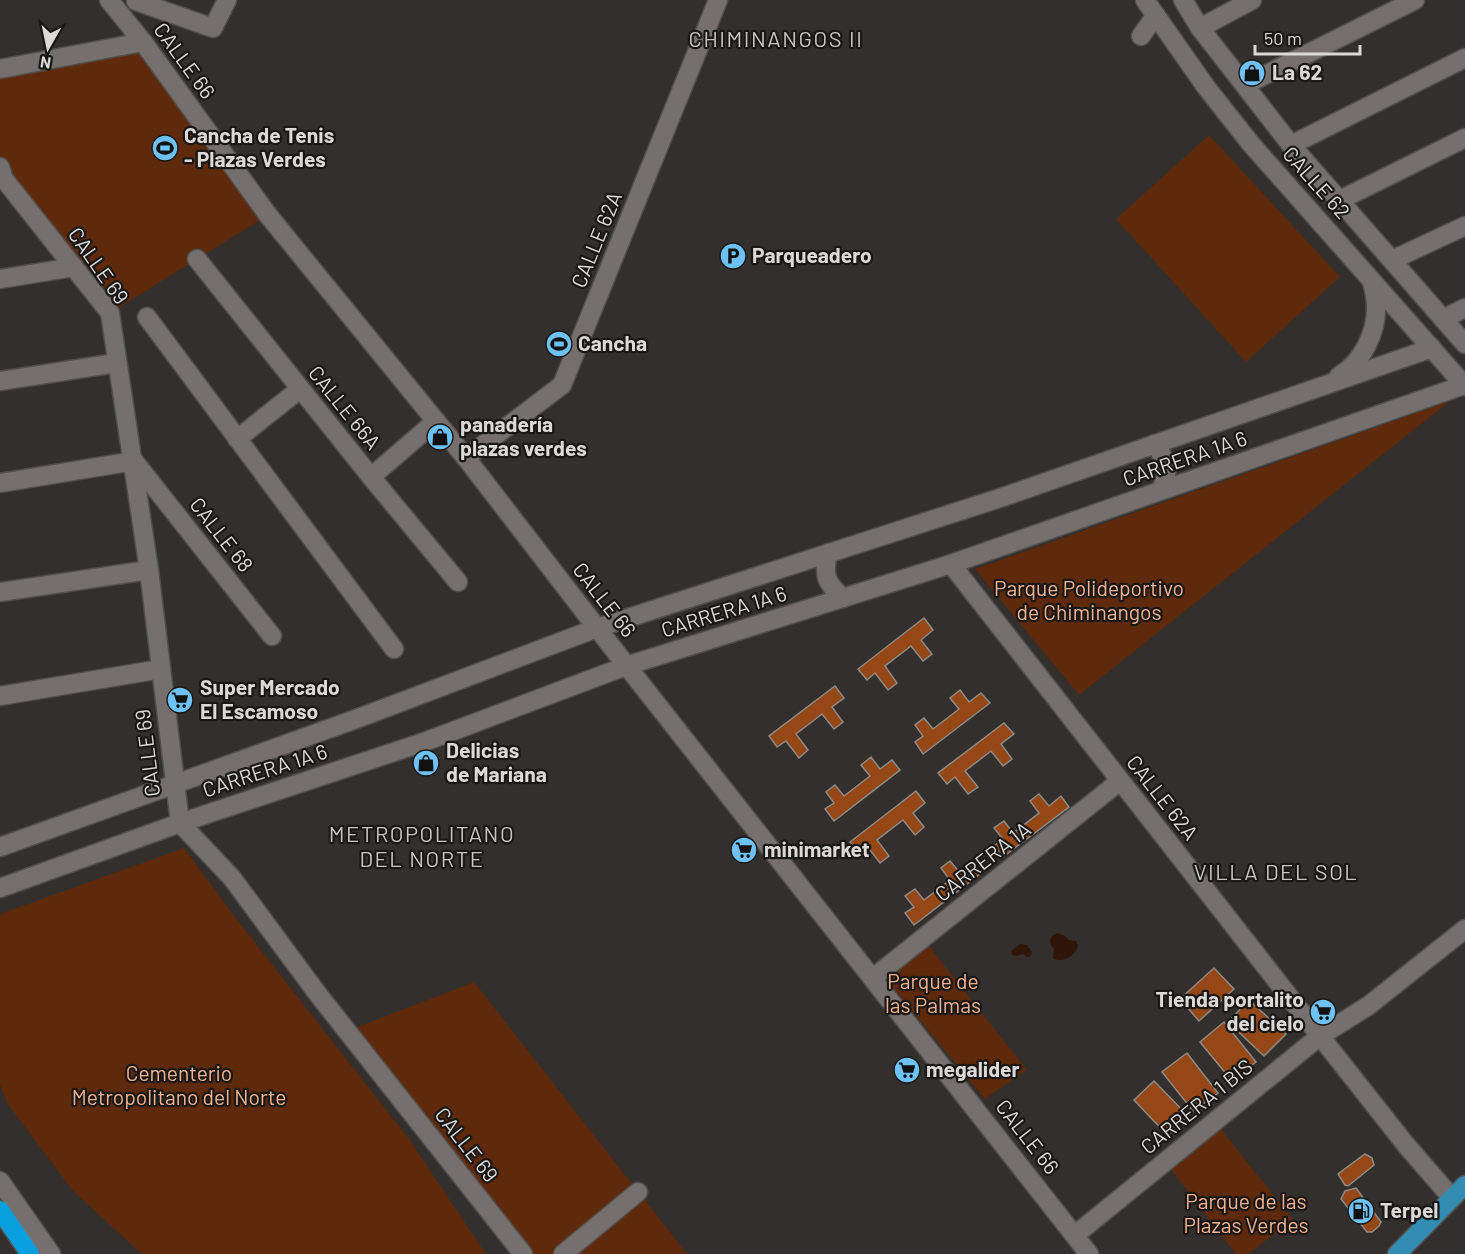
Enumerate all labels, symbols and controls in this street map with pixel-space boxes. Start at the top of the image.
street label: CALLE 66 [149,17,221,103]
north arrow [18,18,78,78]
scale bar [1255,18,1360,56]
district label: CHIMINANGOS II [689,25,863,51]
text: 50 m [1264,27,1302,49]
text: N [39,53,52,74]
shop icon: La 62 [1237,58,1267,88]
place label: La 62 [1272,59,1322,84]
place label: Cancha de Tenis - Plazas Verdes [184,122,334,171]
sports icon: Cancha de Tenis - Plazas Verdes [150,133,180,163]
street label: CALLE 62 [1278,141,1356,223]
street label: CALLE 62A [565,188,626,291]
street label: CALLE 69 [64,222,135,308]
parking icon: Parqueadero [718,241,748,271]
place label: Parqueadero [752,242,872,267]
sports icon: Cancha [544,329,574,359]
place label: Cancha [578,330,647,355]
street label: CALLE 66A [304,360,387,454]
place label: panadería plazas verdes [460,411,587,460]
shop icon: panadería plazas verdes [425,422,455,452]
street label: CARRERA 1A 6 [1119,425,1250,490]
street label: CALLE 68 [185,492,259,576]
street label: CALLE 66 [568,557,642,641]
park label: Parque Polideportivo de Chiminangos [994,575,1184,624]
street label: CARRERA 1A 6 [658,580,789,641]
place label: Super Mercado El Escamoso [200,674,340,723]
supermarket icon: Super Mercado El Escamoso [165,685,195,715]
street label: CALLE 69 [129,708,164,798]
place label: Delicias de Mariana [446,737,547,786]
street label: CARRERA 1A 6 [199,738,330,801]
shop icon: Delicias de Mariana [411,748,441,778]
street label: CALLE 62A [1122,750,1204,845]
street label: CARRERA 1A [929,816,1035,906]
district label: METROPOLITANO DEL NORTE [329,820,515,871]
supermarket icon: minimarket [729,835,759,865]
place label: minimarket [764,836,870,861]
district label: VILLA DEL SOL [1194,858,1358,884]
park label: Parque de las Palmas [885,968,981,1017]
place label: Tienda portalito del cielo [1156,986,1304,1035]
supermarket icon: Tienda portalito del cielo [1308,997,1338,1027]
street label: CARRERA 1 BIS [1135,1053,1257,1159]
supermarket icon: megalider [892,1055,922,1085]
place label: megalider [926,1056,1020,1081]
park label: Cementerio Metropolitano del Norte [72,1060,286,1109]
street label: CALLE 66 [991,1094,1065,1178]
street label: CALLE 69 [430,1102,504,1186]
park label: Parque de las Plazas Verdes [1183,1188,1309,1237]
fuel station icon: Terpel [1346,1196,1376,1226]
place label: Terpel [1380,1197,1439,1222]

